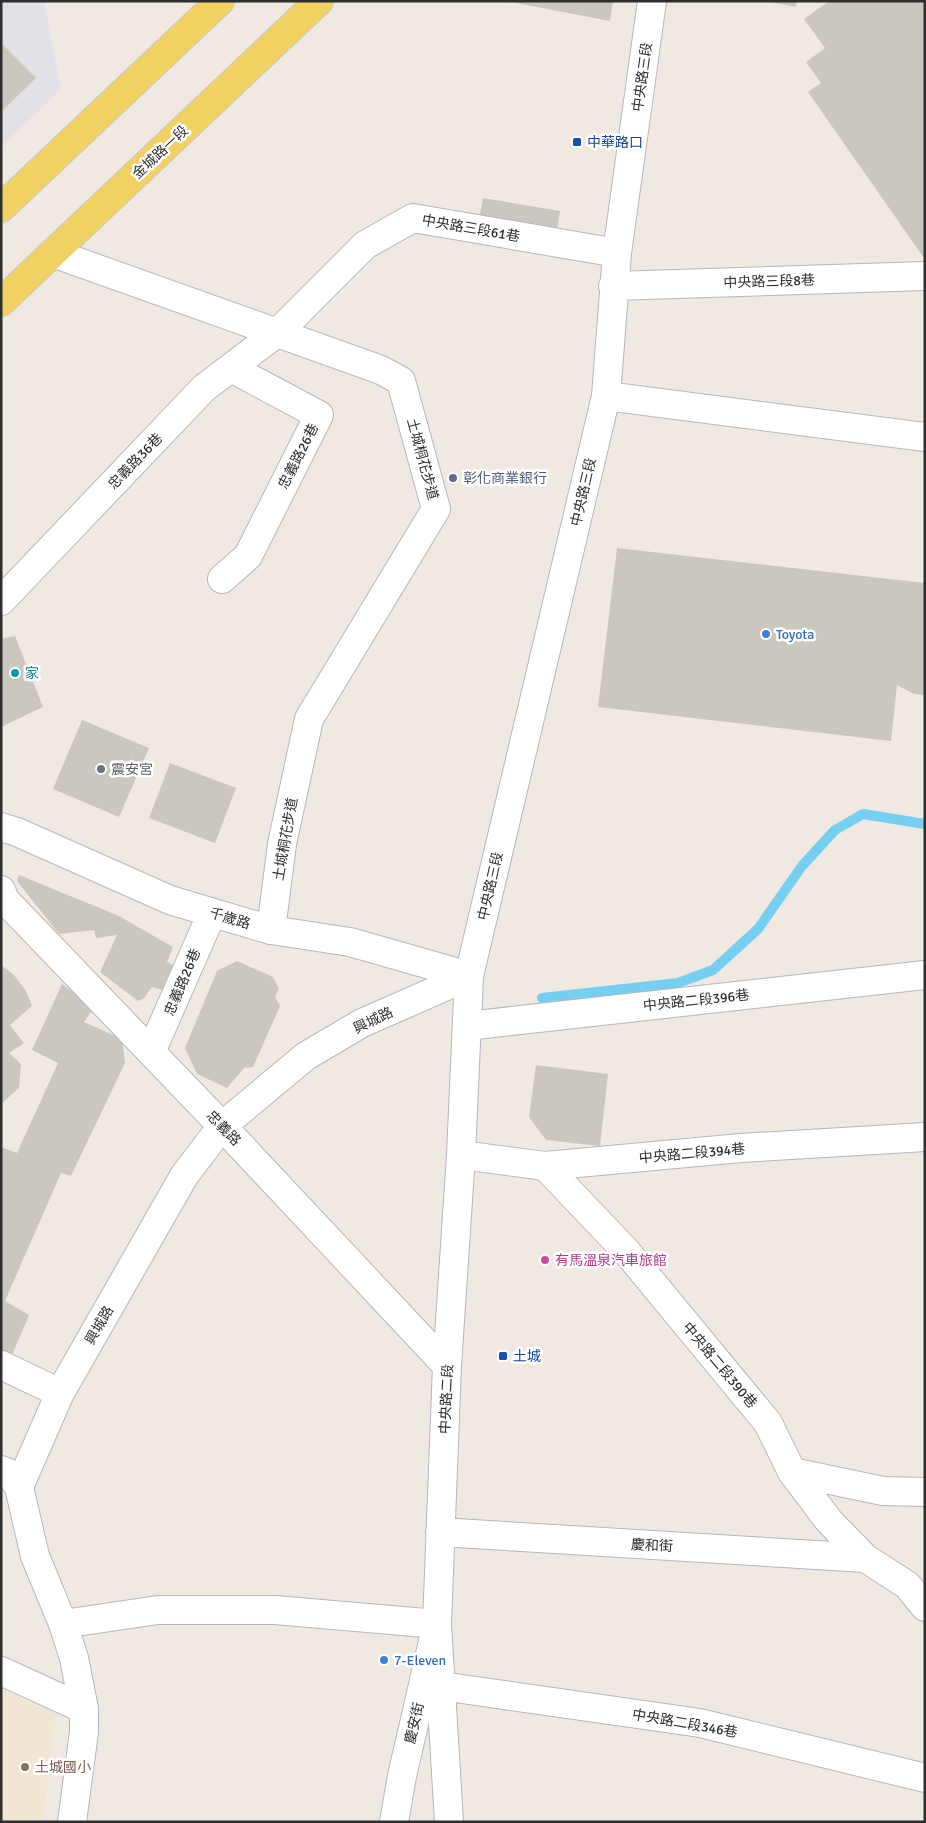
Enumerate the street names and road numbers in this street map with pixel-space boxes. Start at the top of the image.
street label: 中央路三段 [629,41,656,113]
street label: 金城路一段 [129,122,192,182]
street label: 中央路三段61巷 [421,212,521,245]
street label: 中央路三段8巷 [723,271,815,292]
street label: 土城桐花步道 [403,416,442,502]
street label: 忠義路26巷 [275,421,322,492]
street label: 忠義路36巷 [105,430,166,493]
street label: 中央路三段 [567,456,600,528]
street label: 土城桐花步道 [270,796,301,882]
street label: 中央路三段 [474,850,507,922]
street label: 千歲路 [207,904,252,933]
street label: 忠義路26巷 [161,946,204,1018]
street label: 中央路二段396巷 [642,986,750,1015]
street label: 興城路 [351,1004,396,1037]
street label: 忠義路 [203,1107,244,1149]
street label: 中央路二段394巷 [638,1140,746,1167]
street label: 興城路 [82,1303,117,1348]
street label: 中央路二段390巷 [679,1319,760,1412]
street label: 中央路二段 [436,1364,457,1434]
street label: 慶和街 [631,1536,673,1555]
street label: 慶安街 [401,1701,427,1745]
street label: 中央路二段346巷 [631,1706,739,1741]

